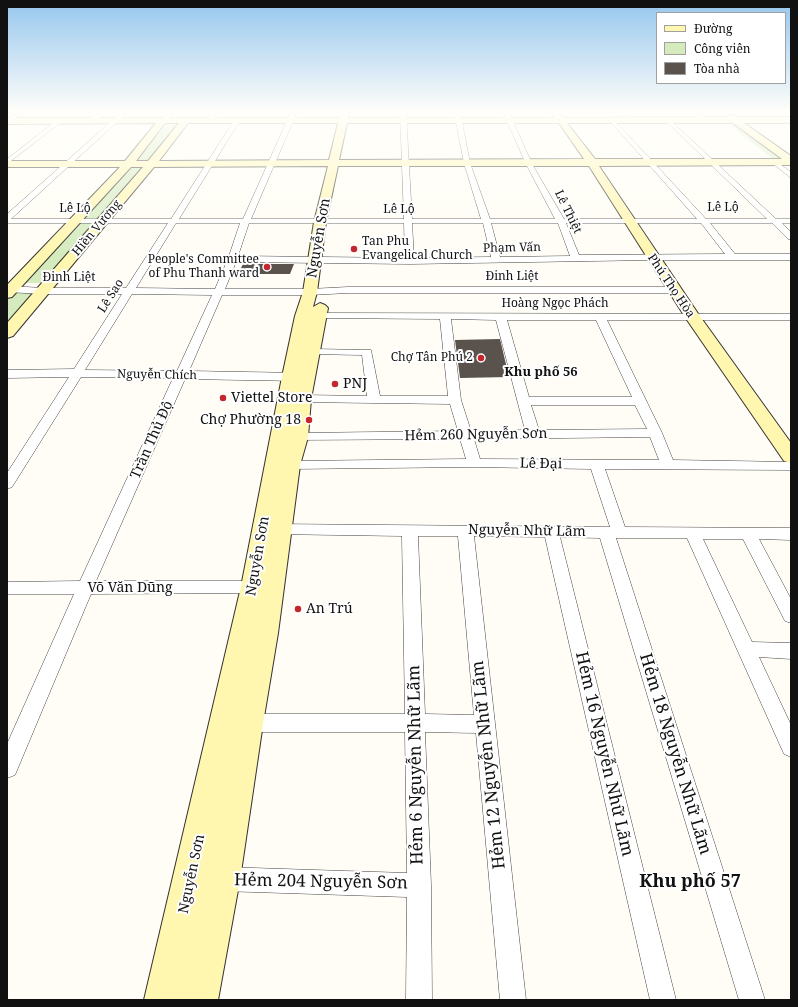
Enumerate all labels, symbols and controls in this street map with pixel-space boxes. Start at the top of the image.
legend [656,12,786,84]
text: Đường [694,20,733,37]
text: Công viên [694,40,751,57]
text: Tòa nhà [694,60,740,77]
street label: Lê Thiệt [551,188,585,236]
street label: Hiền Vương [69,197,125,259]
street label: Nguyễn Sơn [304,197,334,279]
street label: Lê Lộ [707,201,739,215]
street label: Lê Lộ [59,202,91,216]
street label: Lê Lộ [383,203,415,217]
place label: Tan Phu Evangelical Church [362,235,473,263]
street label: Phạm Vấn [483,240,541,256]
marker: Tan Phu Evangelical Church [349,244,359,254]
street label: Phú Thọ Hòa [644,251,698,321]
place label: People's Committee of Phu Thanh ward [148,253,259,281]
marker: People's Committee of Phu Thanh ward [262,262,272,272]
street label: Đinh Liệt [485,270,539,284]
street label: Đinh Liệt [42,271,96,285]
street label: Lê Sao [95,276,127,316]
street label: Hoàng Ngọc Phách [501,297,609,311]
place label: Chợ Tân Phú 2 [391,351,473,365]
marker: Chợ Tân Phú 2 [476,353,486,363]
district label: Khu phố 56 [504,364,578,380]
street label: Nguyễn Chích [117,367,197,383]
place label: PNJ [343,376,367,392]
marker: PNJ [330,379,340,389]
place label: Viettel Store [231,390,312,406]
marker: Viettel Store [218,393,228,403]
street label: Trần Thủ Độ [127,398,177,482]
place label: Chợ Phường 18 [200,412,301,428]
marker: Chợ Phường 18 [304,415,314,425]
street label: Hẻm 260 Nguyễn Sơn [404,425,548,445]
street label: Lê Đại [520,455,562,473]
street label: Nguyễn Sơn [243,515,273,597]
street label: Nguyễn Nhữ Lãm [468,522,586,540]
street label: Võ Văn Dũng [87,580,173,596]
place label: An Trú [306,601,353,617]
marker: An Trú [293,604,303,614]
street label: Hẻm 16 Nguyễn Nhữ Lãm [571,650,637,858]
street label: Hẻm 18 Nguyễn Nhữ Lãm [635,651,715,857]
street label: Hẻm 12 Nguyễn Nhữ Lãm [468,660,510,870]
street label: Hẻm 6 Nguyễn Nhữ Lãm [404,665,428,865]
street label: Nguyễn Sơn [175,833,209,915]
street label: Hẻm 204 Nguyễn Sơn [234,870,408,894]
district label: Khu phố 57 [639,871,741,893]

